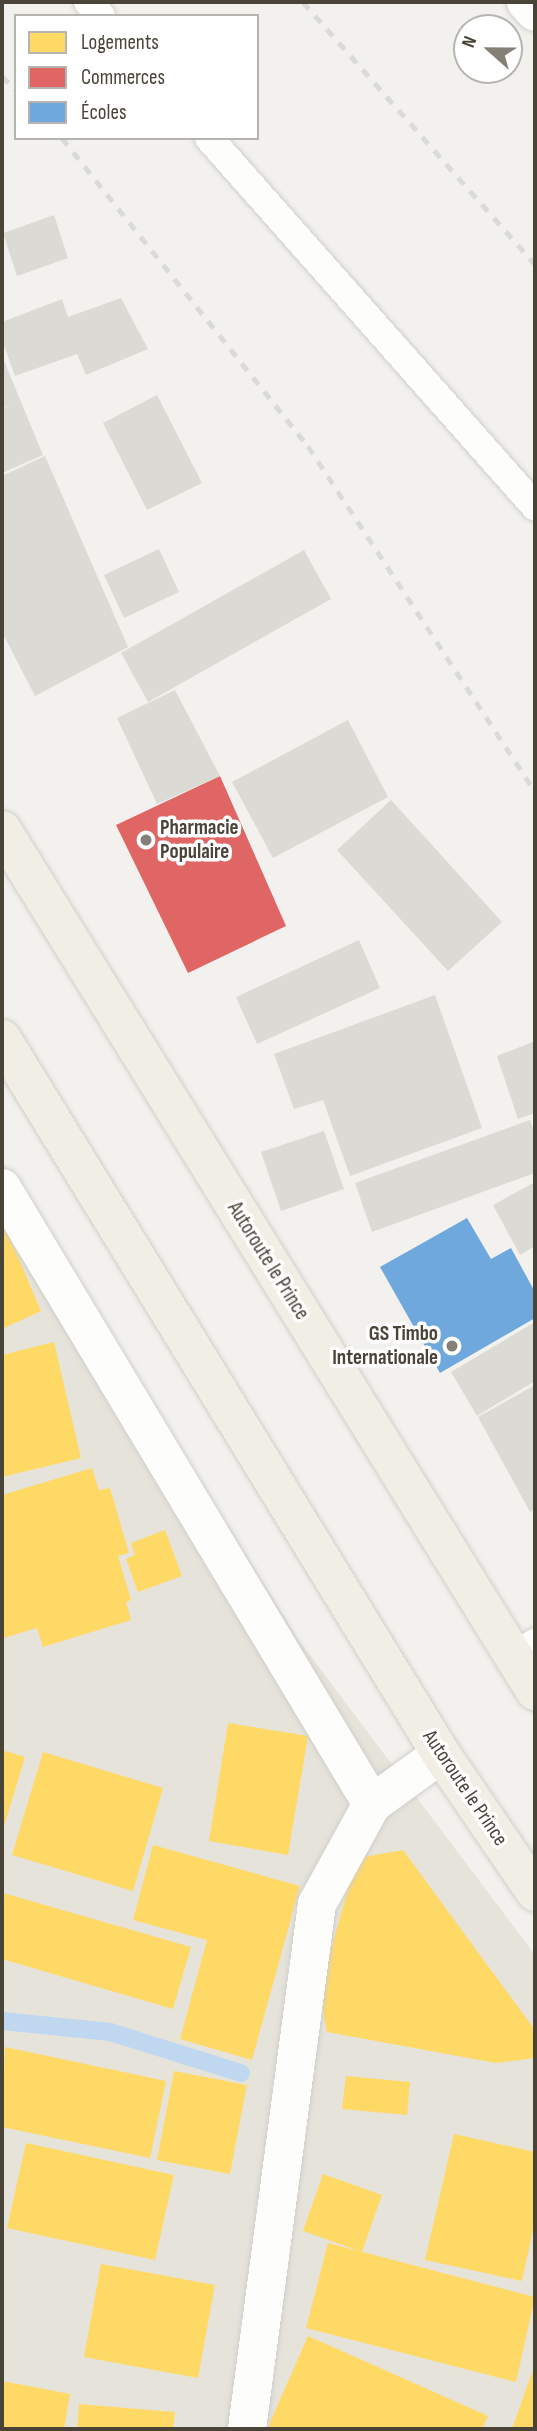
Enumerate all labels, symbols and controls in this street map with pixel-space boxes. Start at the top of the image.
legend [14,14,259,140]
north arrow [453,14,523,84]
text: Logements [81,30,159,55]
text: N [457,33,482,51]
text: Commerces [81,65,165,90]
text: Écoles [81,100,126,125]
place label: Pharmacie Populaire [160,815,239,865]
marker: Pharmacie Populaire [138,832,154,848]
street label: Autoroute le Prince [222,1197,314,1325]
place label: GS Timbo Internationale [332,1321,438,1371]
marker: GS Timbo Internationale [444,1338,460,1354]
street label: Autoroute le Prince [417,1725,513,1851]

